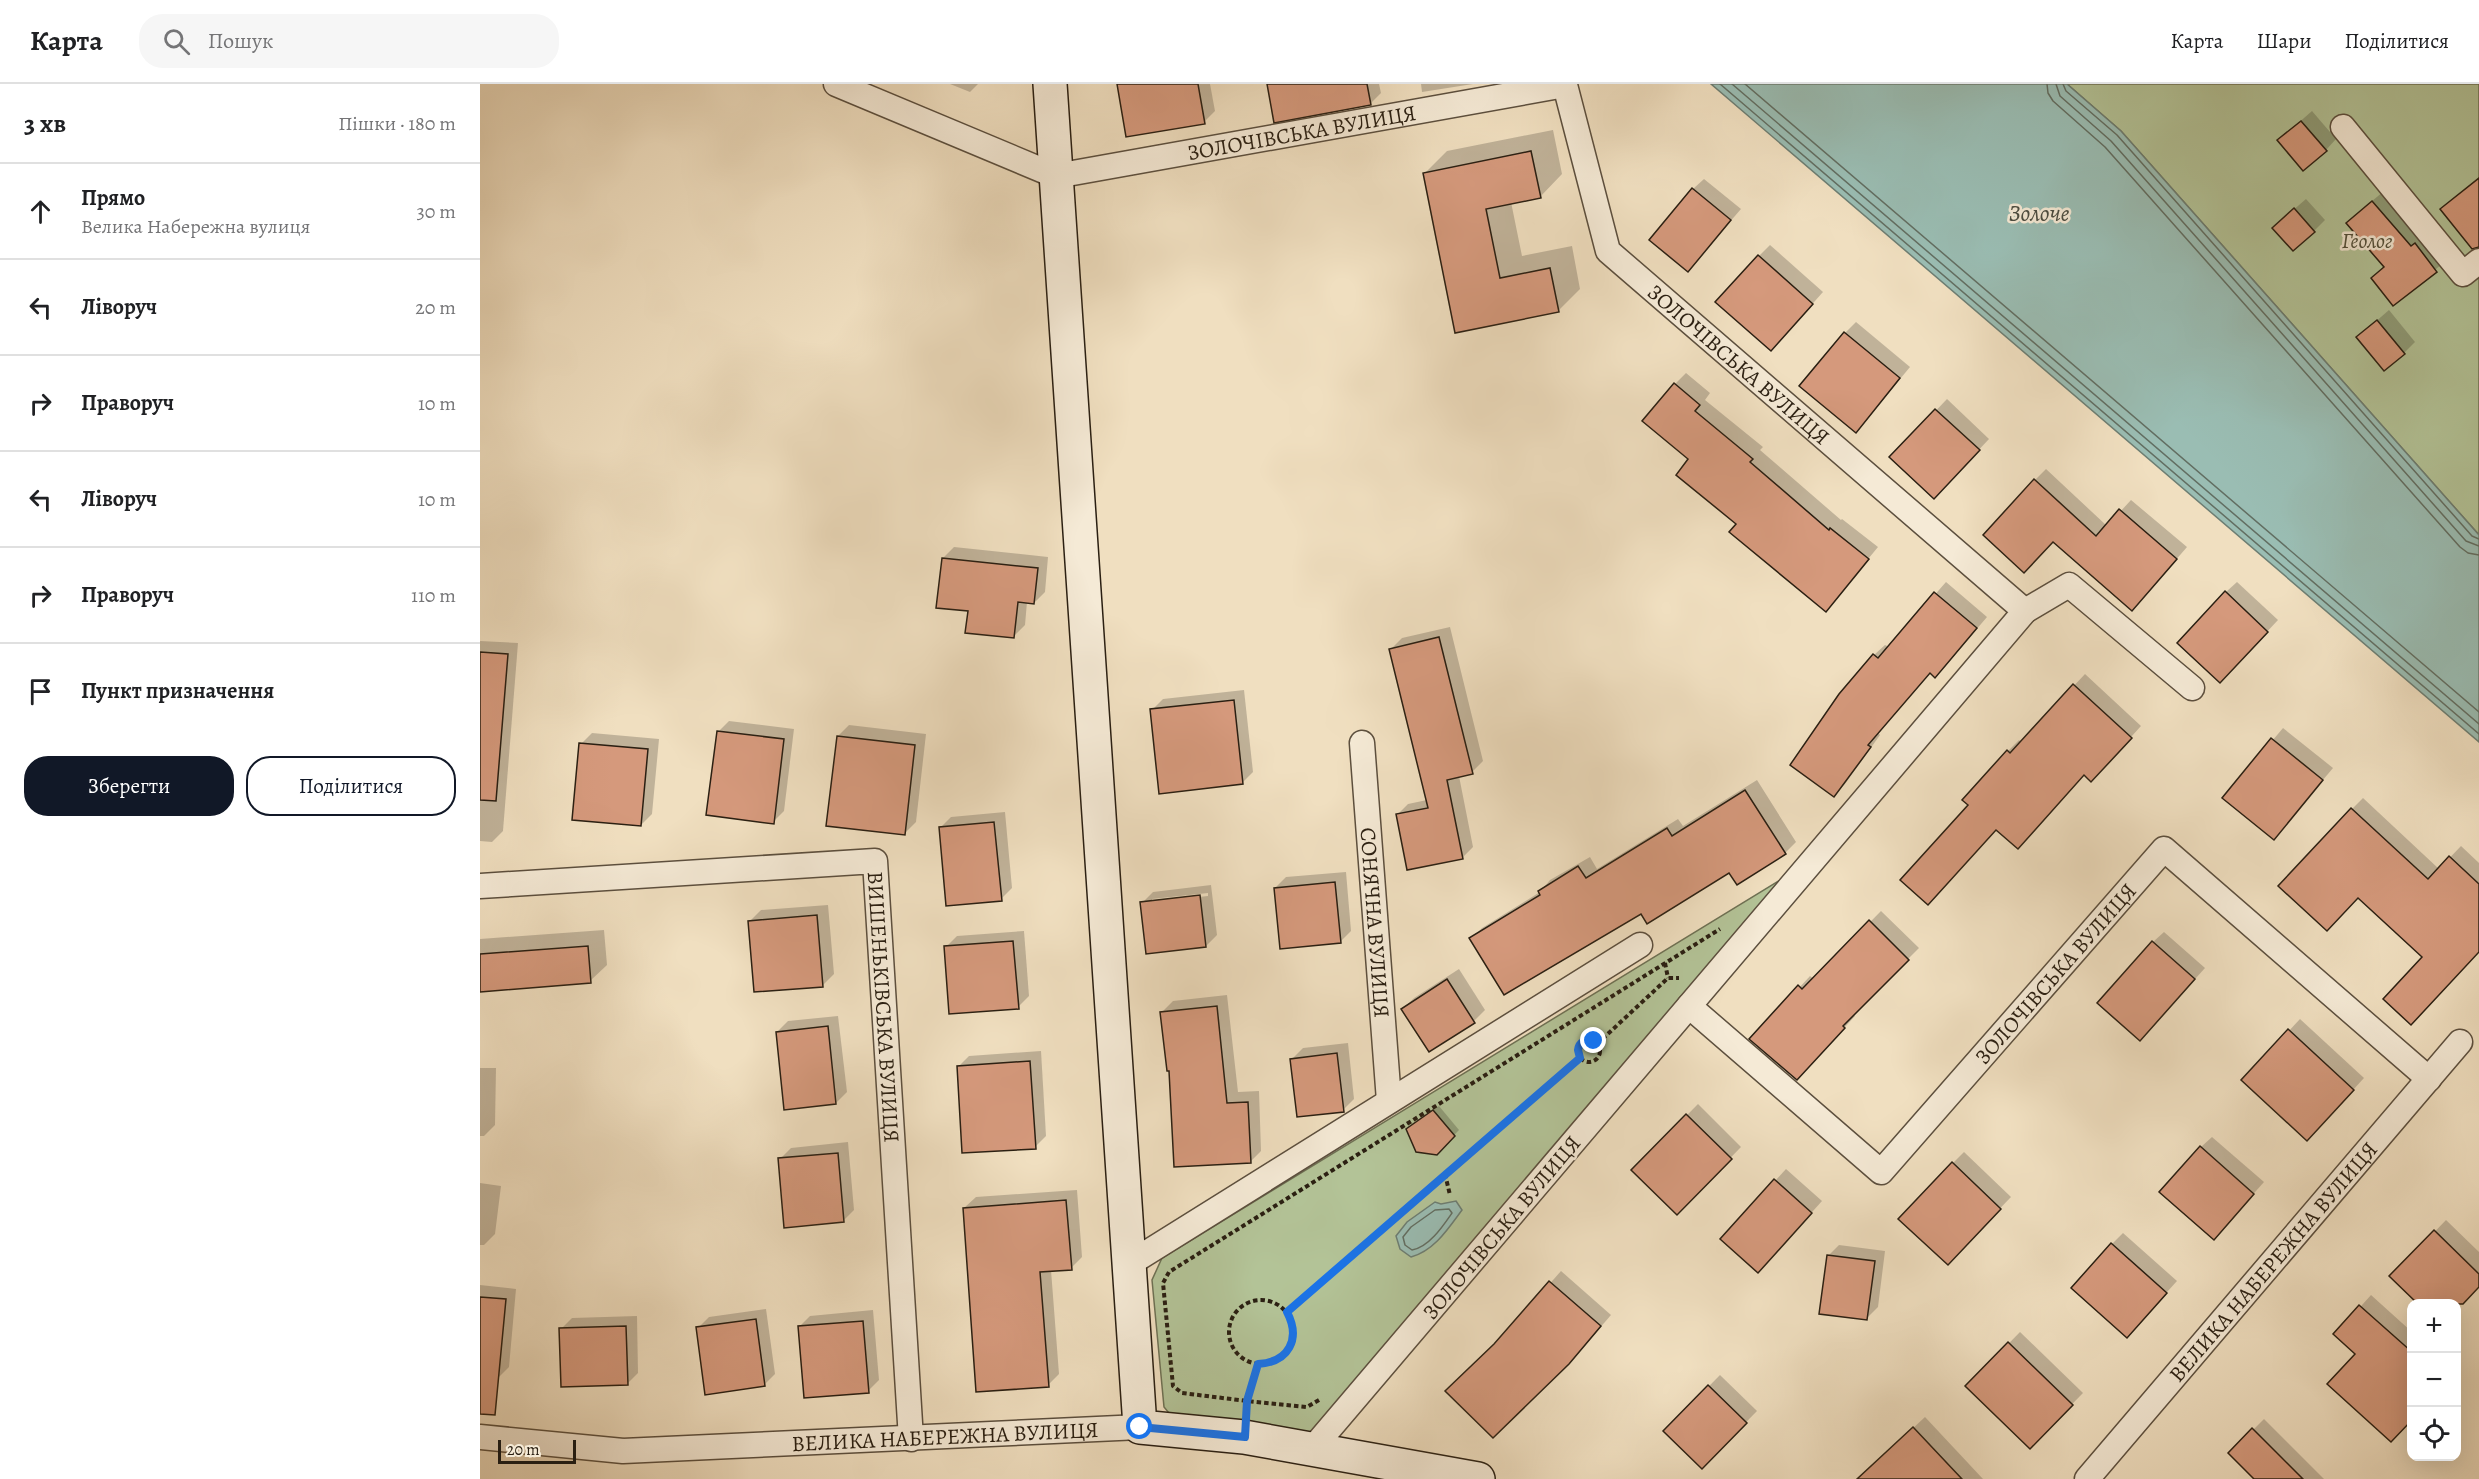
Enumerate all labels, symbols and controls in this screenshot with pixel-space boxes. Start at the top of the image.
search box [139,14,559,68]
text: Карта [30,22,103,60]
icon: search [160,25,193,58]
text: Пошук [208,26,273,56]
text: Карта [2171,27,2223,55]
text: Шари [2256,27,2311,55]
text: Поділитися [2344,27,2449,55]
street label: ЗОЛОЧІВСЬКА ВУЛИЦЯ [1185,98,1419,168]
text: 3 хв [24,106,66,141]
text: Пішки · 180 m [338,110,456,137]
text: Прямо [81,183,145,213]
icon: ahead [24,195,57,228]
water label: Золоче [2009,197,2070,229]
text: 30 m [416,198,456,225]
text: Велика Набережна вулиця [81,213,310,240]
park label: Геолог [2341,226,2393,256]
street label: ЗОЛОЧІВСЬКА ВУЛИЦЯ [1641,278,1836,452]
icon: left [24,291,57,324]
text: Ліворуч [81,292,157,322]
text: 20 m [415,294,456,321]
icon: right [24,387,57,420]
text: Праворуч [81,388,174,418]
text: 10 m [418,390,456,417]
icon: left [24,483,57,516]
text: Ліворуч [81,484,157,514]
text: 10 m [418,486,456,513]
icon: right [24,579,57,612]
text: Праворуч [81,580,174,610]
text: 110 m [411,582,456,609]
icon: arrive [24,675,57,708]
text: Пункт призначення [81,676,274,706]
button: Зберегти [24,756,234,816]
button: Поділитися [246,756,456,816]
street label: СОНЯЧНА ВУЛИЦЯ [1352,826,1397,1019]
street label: ВИШЕНЬКІВСЬКА ВУЛИЦЯ [860,870,907,1144]
street label: ЗОЛОЧІВСЬКА ВУЛИЦЯ [1968,877,2144,1071]
route end [1580,1027,1606,1053]
street label: ЗОЛОЧІВСЬКА ВУЛИЦЯ [1416,1129,1588,1326]
street label: ВЕЛИКА НАБЕРЕЖНА ВУЛИЦЯ [2162,1136,2385,1389]
map controls [2407,1299,2461,1461]
button: + [2407,1299,2461,1353]
button: − [2407,1353,2461,1407]
button: locate [2407,1407,2461,1461]
route start [1126,1413,1152,1439]
street label: ВЕЛИКА НАБЕРЕЖНА ВУЛИЦЯ [791,1415,1099,1459]
scale bar [498,1437,576,1464]
text: 20 m [507,1439,540,1461]

